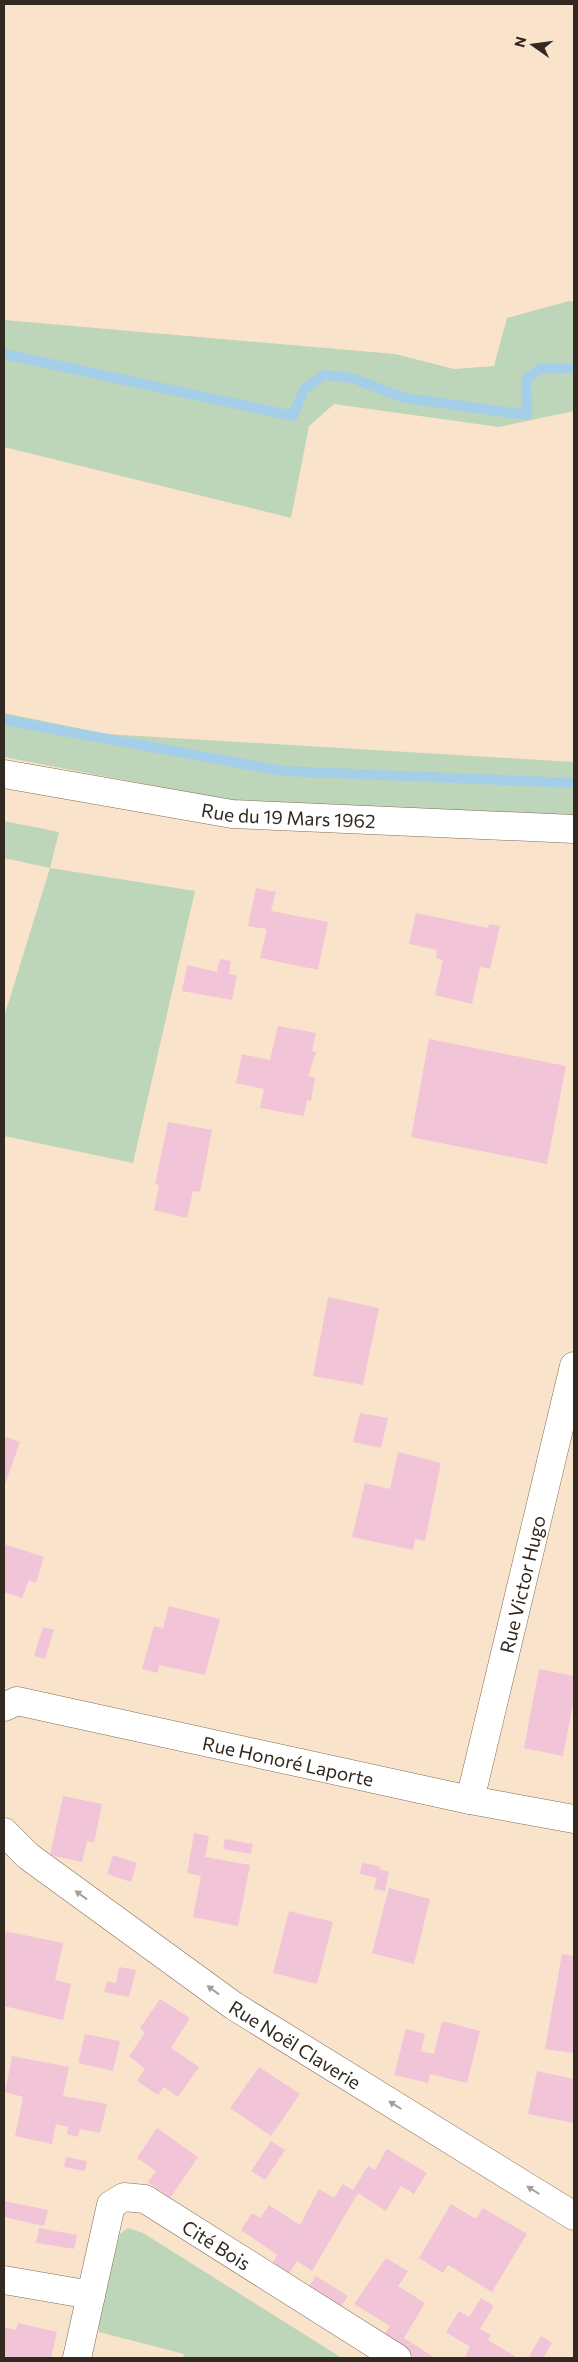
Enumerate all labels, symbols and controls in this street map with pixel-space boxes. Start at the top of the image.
north arrow [508,20,558,70]
text: N [510,35,529,49]
street label: Rue du 19 Mars 1962 [200,797,376,832]
street label: Rue Victor Hugo [494,1513,549,1655]
street label: Rue Honoré Laporte [201,1730,376,1790]
one-way arrow [74,1890,88,1900]
one-way arrow [206,1985,220,1995]
street label: Rue Noël Claverie [225,1995,366,2093]
one-way arrow [388,2100,401,2109]
one-way arrow [526,2185,539,2195]
street label: Cité Bois [178,2214,255,2274]

